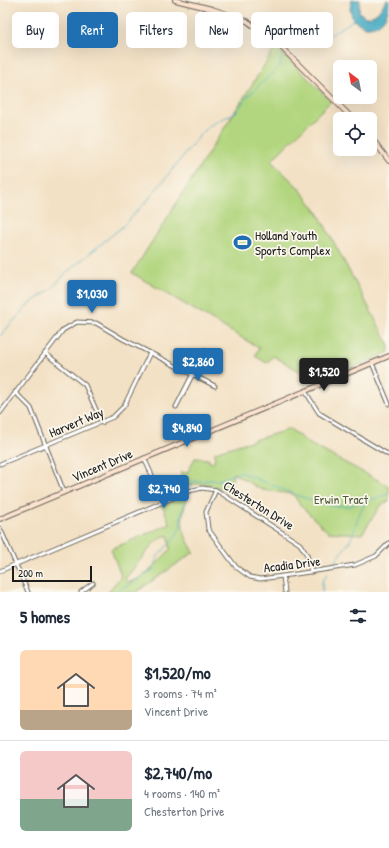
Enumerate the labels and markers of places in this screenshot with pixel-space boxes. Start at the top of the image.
place label: Holland Youth Sports Complex [255,226,331,259]
sports icon: Holland Youth Sports Complex [232,232,252,252]
pin: $1,030 [59,280,125,314]
pin: $2,860 [165,348,231,382]
pin: $1,520 [291,358,357,392]
pin: $4,840 [154,414,220,448]
pin: $2,740 [131,475,197,509]

